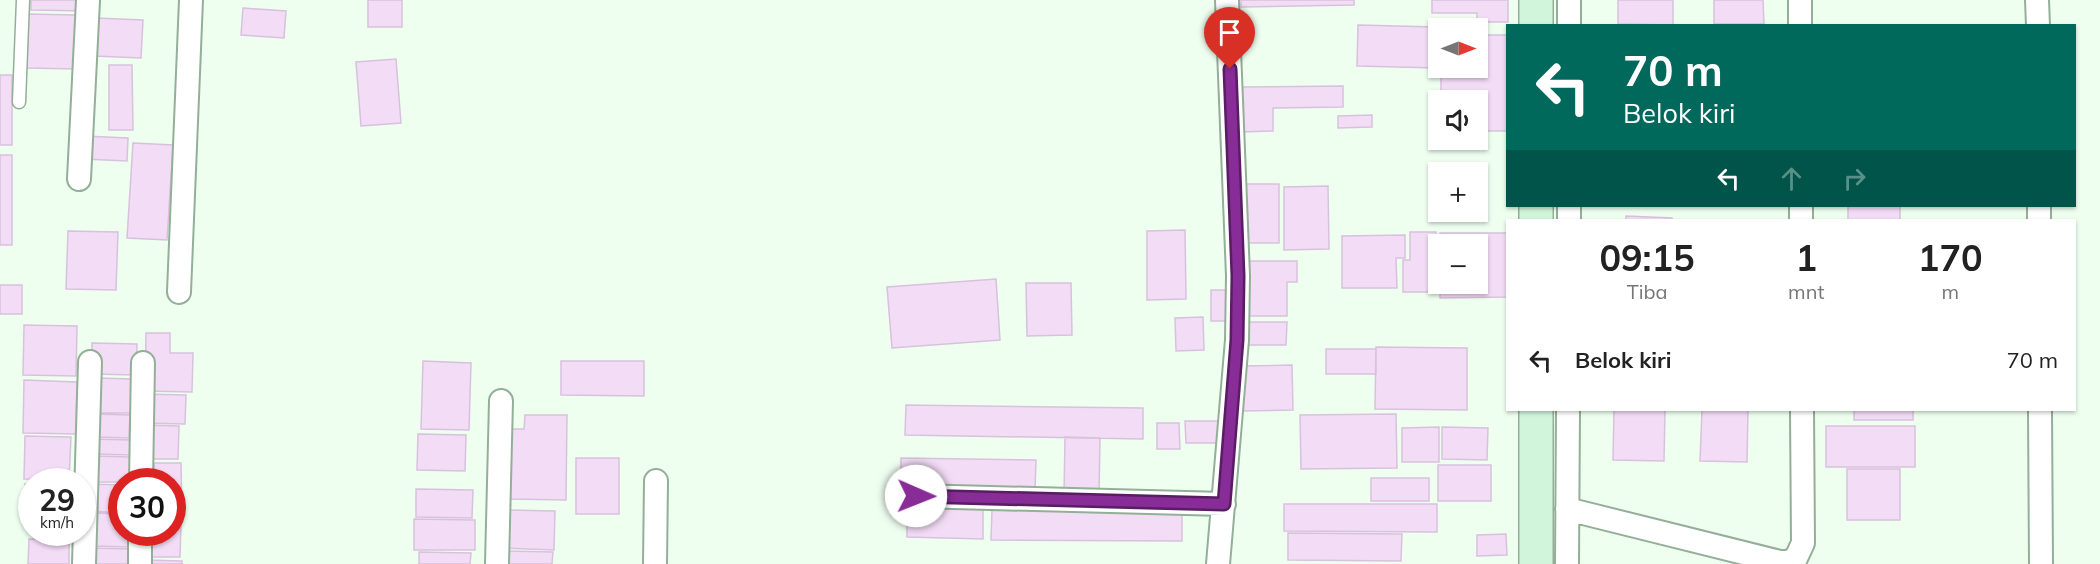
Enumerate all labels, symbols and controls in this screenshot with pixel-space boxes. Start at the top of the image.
pin [1204,7,1255,69]
icon: arrive [1213,16,1246,49]
north arrow [1428,18,1488,78]
map controls [1428,18,1488,294]
text: 70 m [1623,44,1723,97]
icon: left [1524,48,1602,126]
button: sound [1428,90,1488,150]
text: Belok kiri [1623,96,1735,130]
button: + [1428,162,1488,222]
icon: left [1712,162,1745,195]
icon: ahead [1775,162,1808,195]
icon: right [1838,162,1871,195]
button: − [1428,234,1488,294]
text: 09:15 [1599,235,1695,280]
text: 1 [1795,235,1817,280]
text: 170 [1918,235,1983,280]
text: Tiba [1627,279,1667,304]
text: mnt [1788,279,1824,304]
text: m [1941,279,1959,304]
icon: left [1524,344,1557,377]
text: Belok kiri [1575,346,1671,374]
text: 70 m [2007,346,2058,374]
position arrow [884,464,948,528]
speed limit sign: 30 [108,468,186,546]
text: 29 [39,481,75,519]
text: km/h [40,513,74,532]

